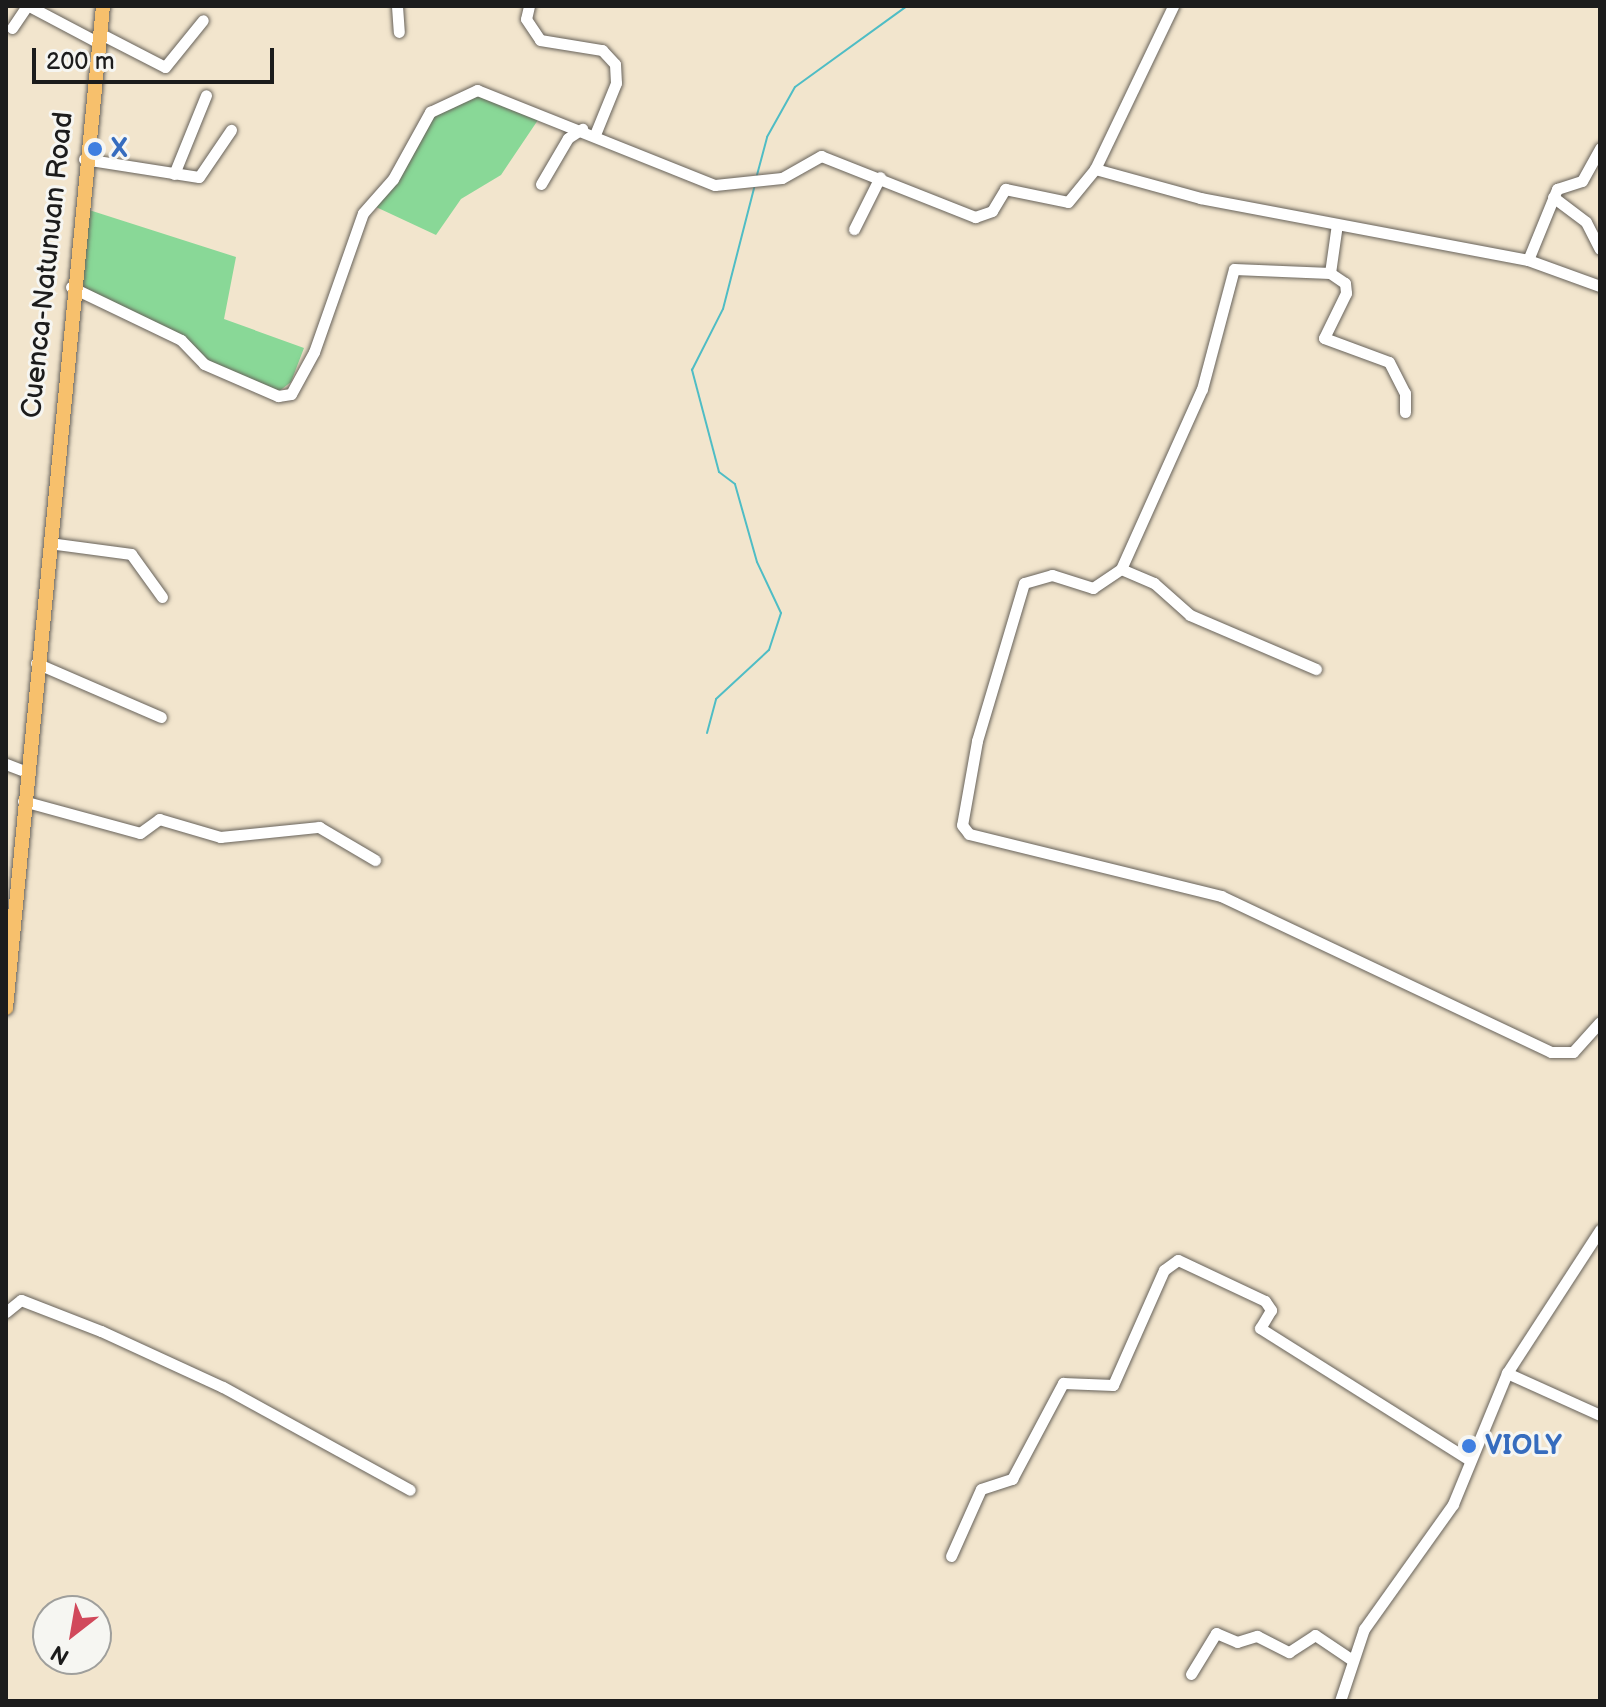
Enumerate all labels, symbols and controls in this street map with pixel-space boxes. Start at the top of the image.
scale bar [36,32,278,82]
text: 200 m [46,47,115,76]
street label: Cuenca-Natunuan Road [15,110,81,420]
place label: X [111,132,128,166]
marker: X [86,140,104,158]
place label: VIOLY [1485,1429,1562,1463]
marker: VIOLY [1460,1437,1478,1455]
north arrow [32,1595,112,1675]
text: N [46,1638,74,1670]

